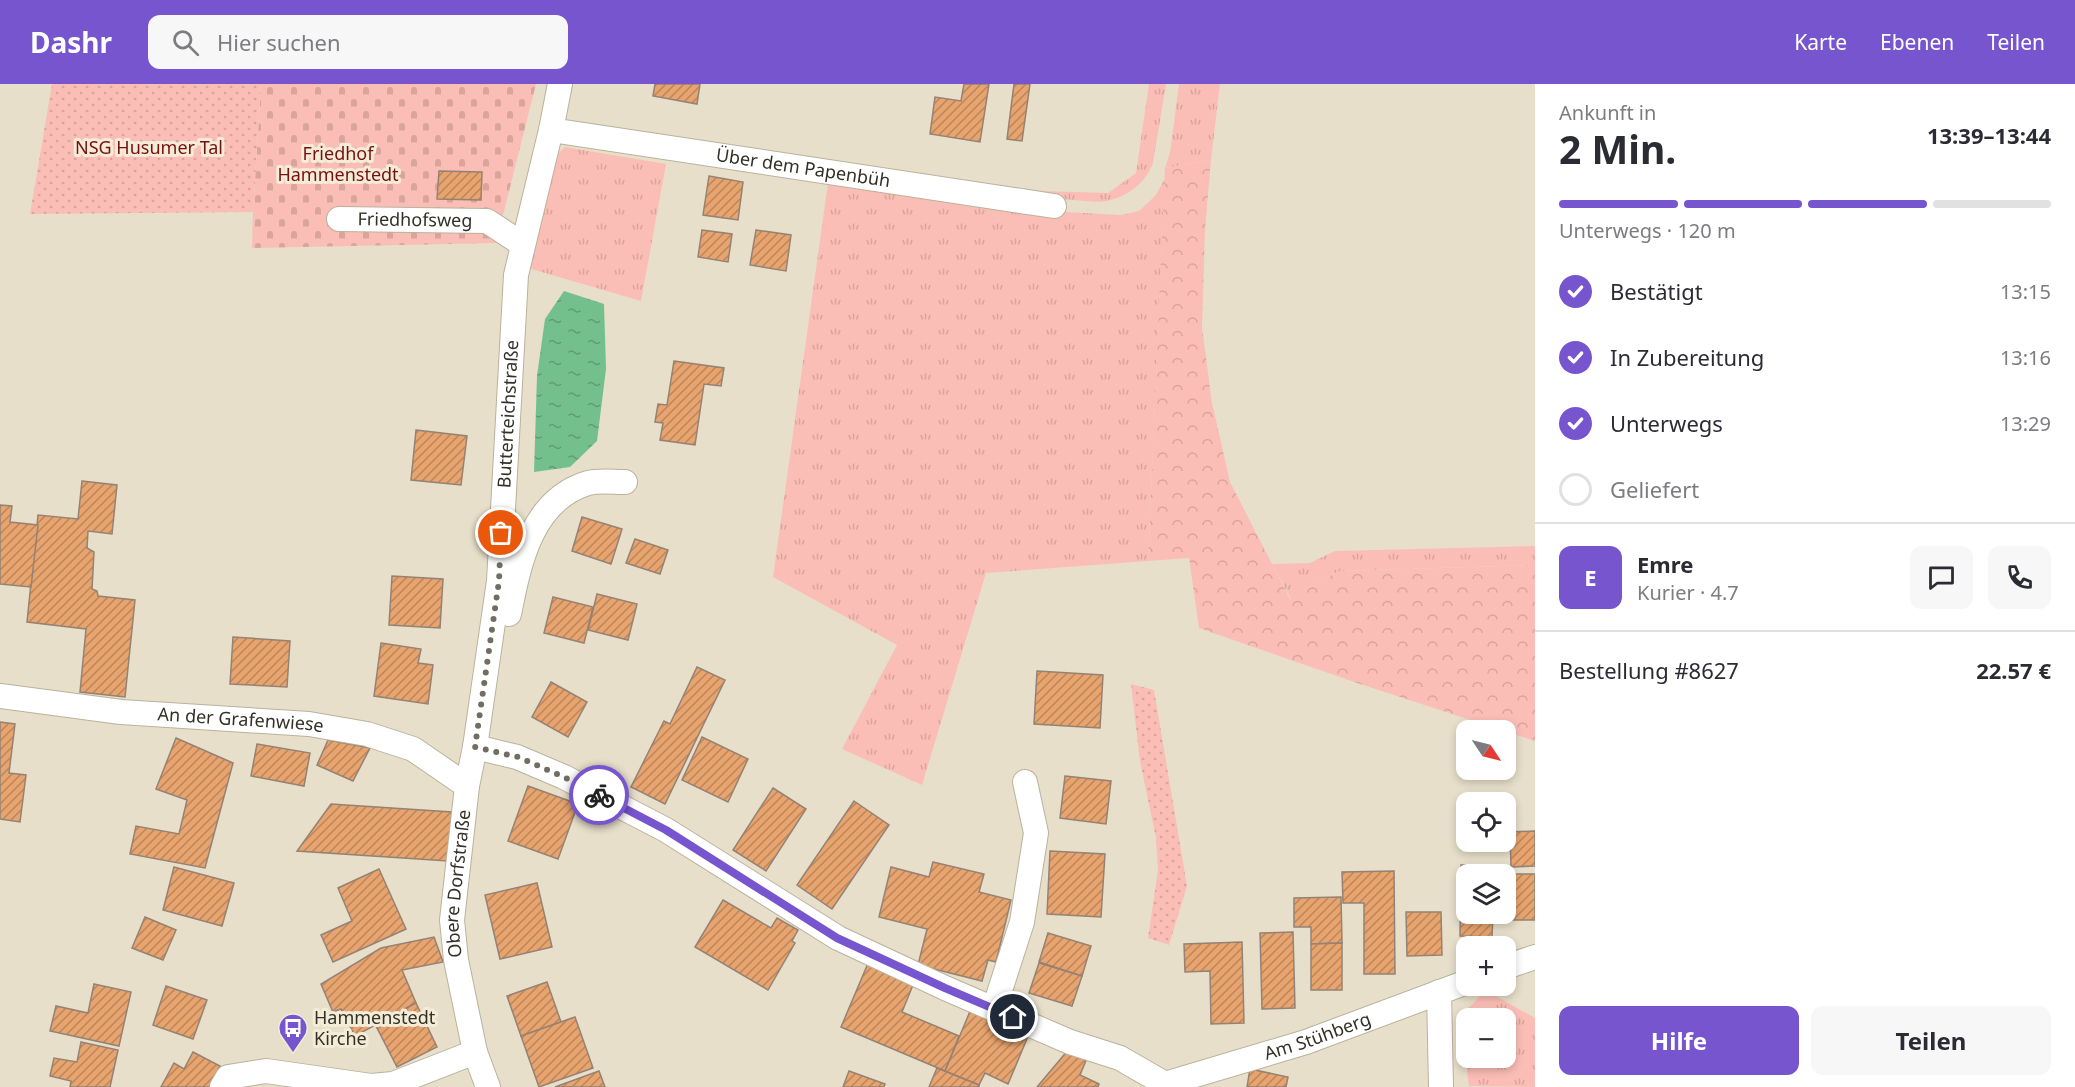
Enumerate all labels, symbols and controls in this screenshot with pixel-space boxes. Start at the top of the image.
search box [148,15,568,69]
text: Dashr [30,23,112,61]
icon: search [169,26,202,59]
text: Hier suchen [217,27,341,57]
text: Karte [1794,28,1847,56]
text: Ebenen [1880,28,1954,56]
text: Teilen [1987,28,2045,56]
text: Ankunft in [1559,99,1656,126]
text: 13:39–13:44 [1927,120,2051,150]
text: 2 Min. [1559,122,1676,175]
park label: NSG Husumer Tal [75,135,223,159]
park label: Friedhof Hammenstedt [277,141,399,186]
street label: Über dem Papenbüh [714,142,892,192]
street label: Friedhofsweg [357,206,473,232]
text: Unterwegs · 120 m [1559,217,1736,244]
icon: check [1559,275,1592,308]
text: Bestätigt [1610,276,1703,306]
text: 13:15 [2000,278,2051,305]
street label: Butterteichstraße [491,339,523,489]
icon: check [1559,341,1592,374]
text: In Zubereitung [1610,342,1764,372]
text: 13:16 [2000,344,2051,371]
icon: check [1559,407,1592,440]
text: Unterwegs [1610,408,1723,438]
text: 13:29 [2000,410,2051,437]
text: Geliefert [1610,474,1699,504]
pin [475,507,526,558]
icon: bag [484,516,517,549]
button: chat [1910,546,1973,609]
button: phone [1988,546,2051,609]
text: Emre [1637,549,1693,579]
text: E [1584,562,1597,592]
text: Kurier · 4.7 [1637,579,1739,606]
text: Bestellung #8627 [1559,655,1739,685]
text: 22.57 € [1976,655,2051,685]
street label: An der Grafenwiese [157,701,326,737]
north arrow [1456,720,1516,780]
map controls [1456,720,1516,1068]
courier [569,765,629,825]
icon: bike [583,779,616,812]
button: locate [1456,792,1516,852]
street label: Obere Dorfstraße [439,808,475,959]
button: layers [1456,864,1516,924]
button: + [1456,936,1516,996]
pin [987,991,1038,1042]
icon: home [996,1000,1029,1033]
place label: Hammenstedt Kirche [314,1005,436,1050]
street label: Am Stühberg [1261,1006,1374,1065]
button: Hilfe [1559,1006,1799,1075]
button: Teilen [1811,1006,2051,1075]
button: − [1456,1008,1516,1068]
bus stop icon: Hammenstedt Kirche [277,1012,309,1054]

